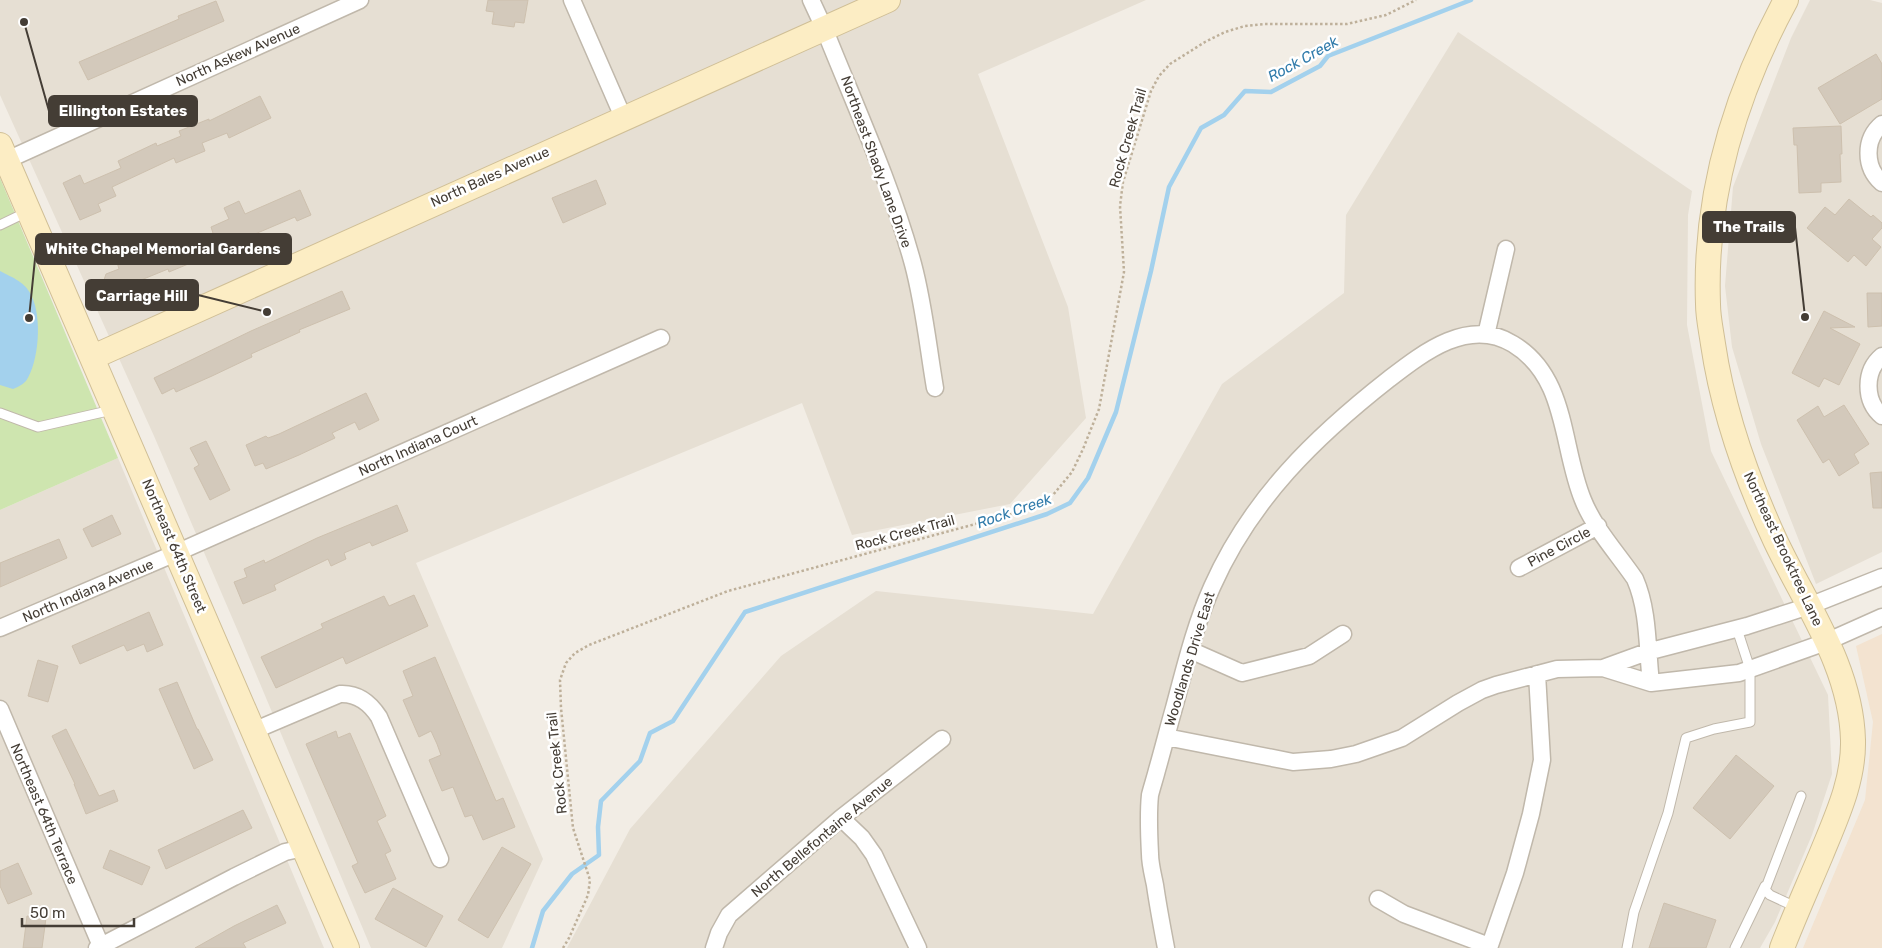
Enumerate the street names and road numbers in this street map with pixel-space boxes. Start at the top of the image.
street label: North Askew Avenue [173,20,303,90]
street label: Northeast Shady Lane Drive [837,74,915,250]
street label: Rock Creek Trail [1106,86,1150,190]
street label: North Bales Avenue [428,143,552,211]
street label: North Indiana Court [356,412,481,480]
street label: Northeast Brooktree Lane [1740,469,1826,629]
street label: Northeast 64th Street [138,477,210,616]
street label: Rock Creek Trail [853,512,957,554]
street label: Pine Circle [1525,523,1594,571]
street label: North Indiana Avenue [20,556,156,626]
street label: Woodlands Drive East [1161,589,1219,728]
street label: Rock Creek Trail [543,711,571,815]
street label: Northeast 64th Terrace [7,741,81,887]
street label: North Bellefontaine Avenue [748,773,896,901]

